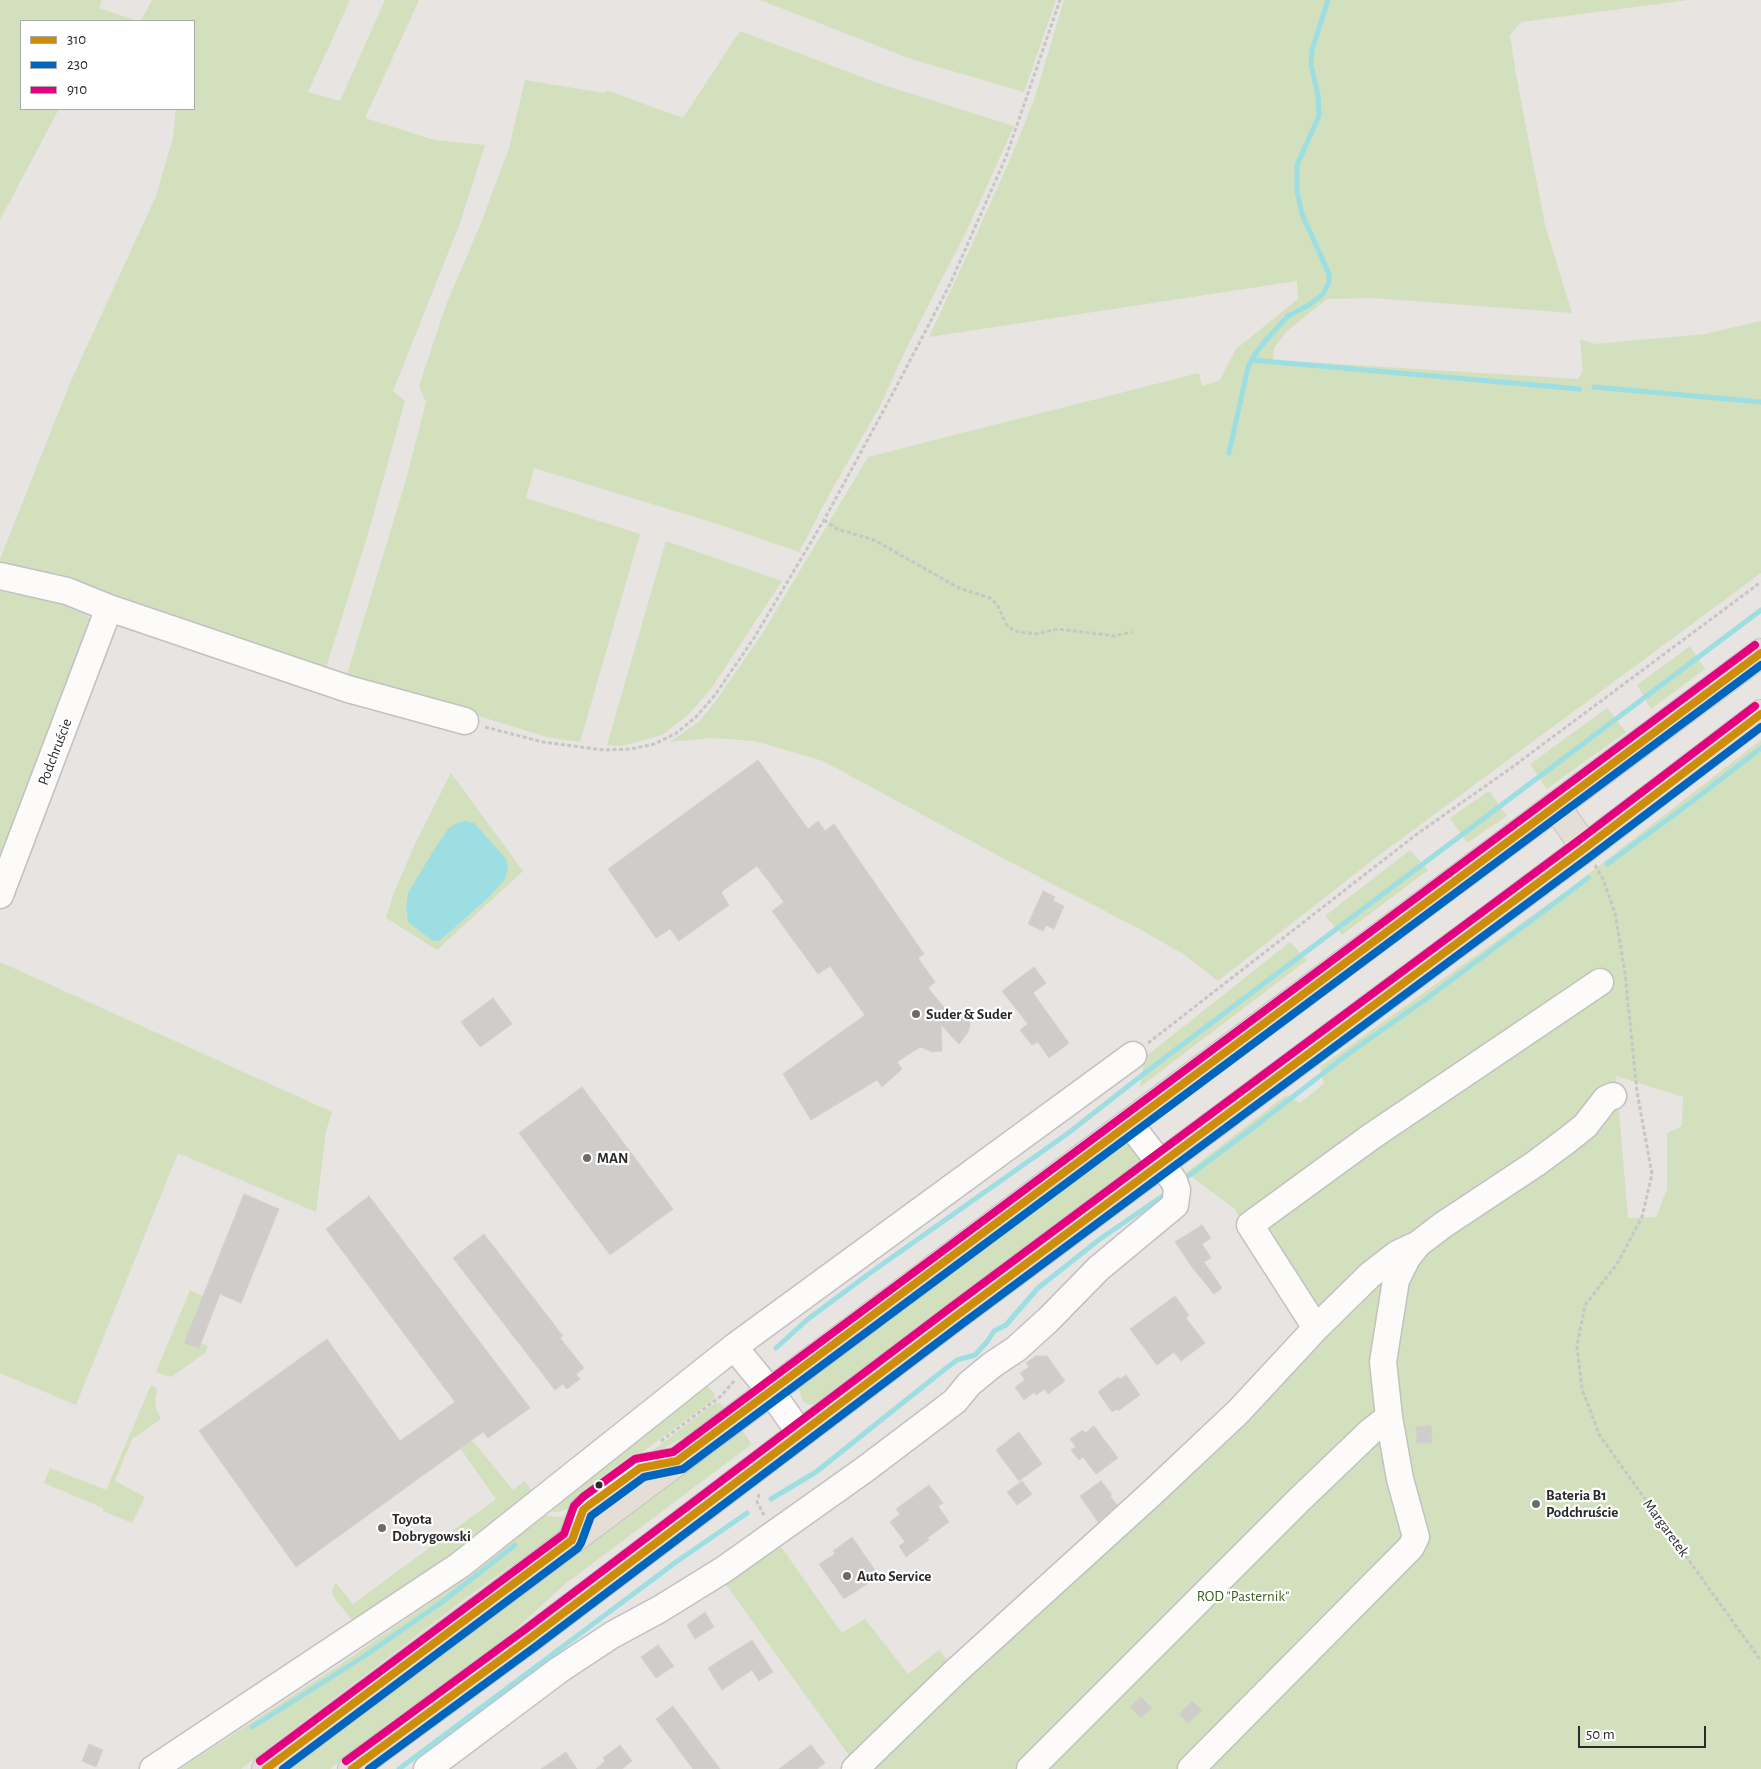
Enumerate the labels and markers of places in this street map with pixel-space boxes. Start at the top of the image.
place label: Suder & Suder [926,1005,1012,1023]
marker: Suder & Suder [910,1008,922,1020]
place label: MAN [597,1149,628,1167]
marker: MAN [581,1152,593,1164]
unlabelled marker [594,1480,604,1490]
place label: Bateria B1 Podchruście [1546,1486,1618,1521]
marker: Bateria B1 Podchruście [1530,1498,1542,1510]
place label: Toyota Dobrygowski [392,1510,471,1545]
marker: Toyota Dobrygowski [376,1522,388,1534]
place label: Auto Service [857,1567,931,1585]
marker: Auto Service [841,1570,853,1582]

